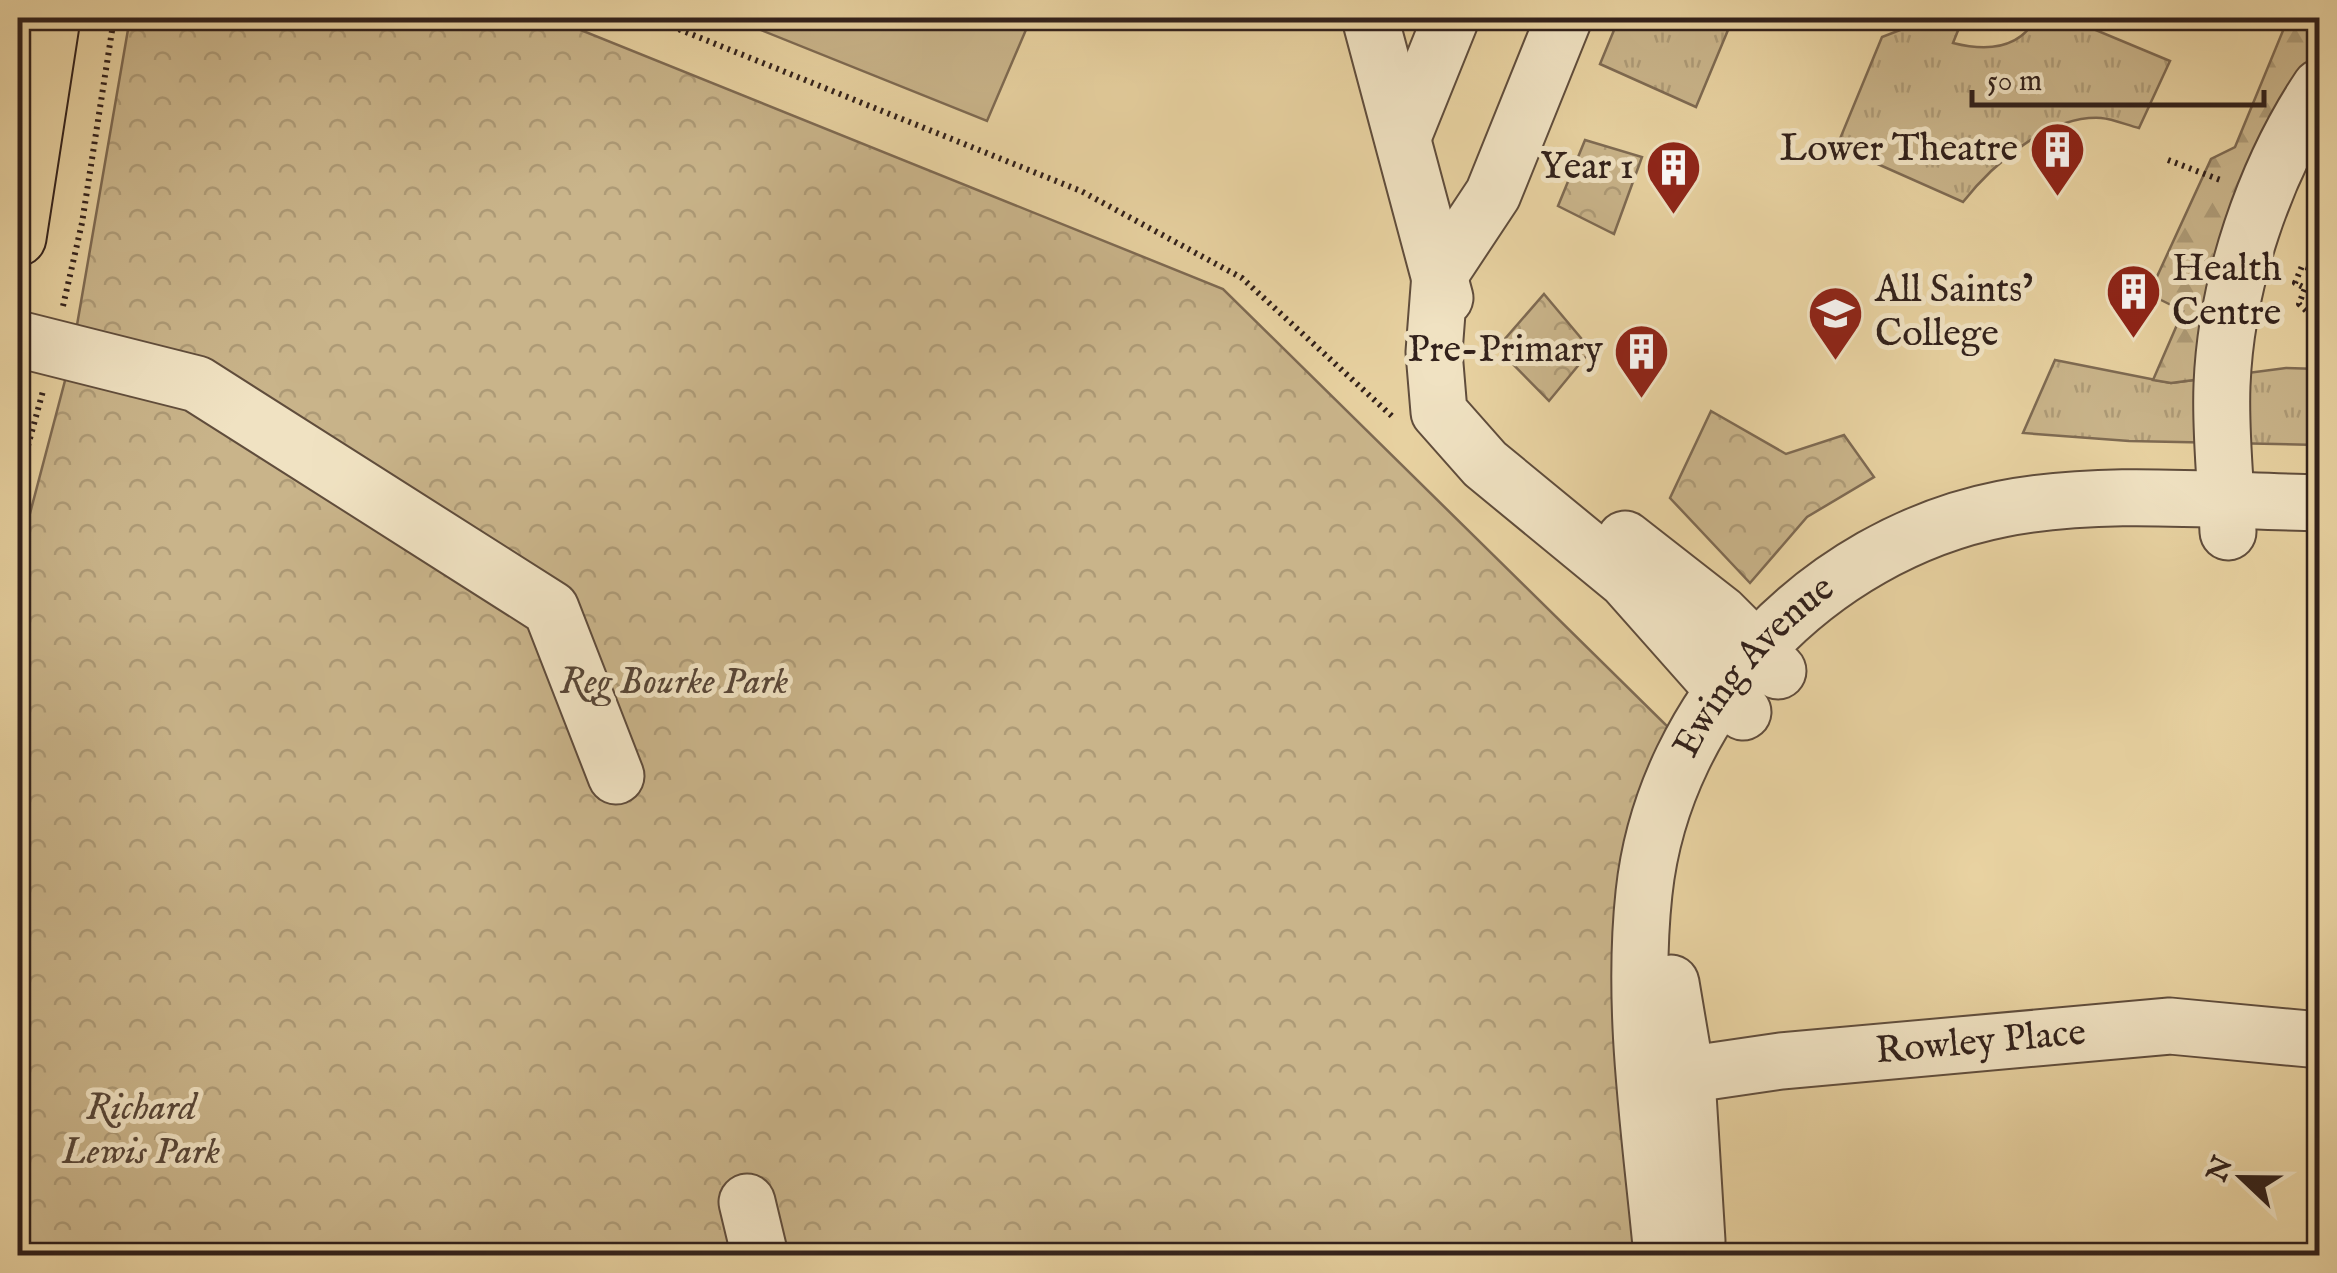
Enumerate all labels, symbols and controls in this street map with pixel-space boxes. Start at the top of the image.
scale bar [1972,45,2264,107]
text: 50 m [1987,63,2042,101]
building icon: Lower Theatre [2027,120,2087,199]
place label: Lower Theatre [1780,126,2018,174]
building icon: Year 1 [1643,138,1703,217]
place label: Year 1 [1540,144,1634,192]
place label: Health Centre [2172,246,2282,338]
building icon: Health Centre [2103,262,2163,341]
place label: All Saints’ College [1874,267,2033,359]
school or university icon: All Saints’ College [1806,283,1866,362]
building icon: Pre-Primary [1612,321,1672,400]
place label: Pre-Primary [1407,327,1603,375]
street label: Ewing Avenue [1663,565,1844,766]
park label: Reg Bourke Park [559,659,789,707]
street label: Rowley Place [1874,1010,2088,1076]
park label: Richard Lewis Park [61,1085,220,1177]
north arrow [2192,1128,2292,1228]
text: N [2200,1152,2242,1188]

